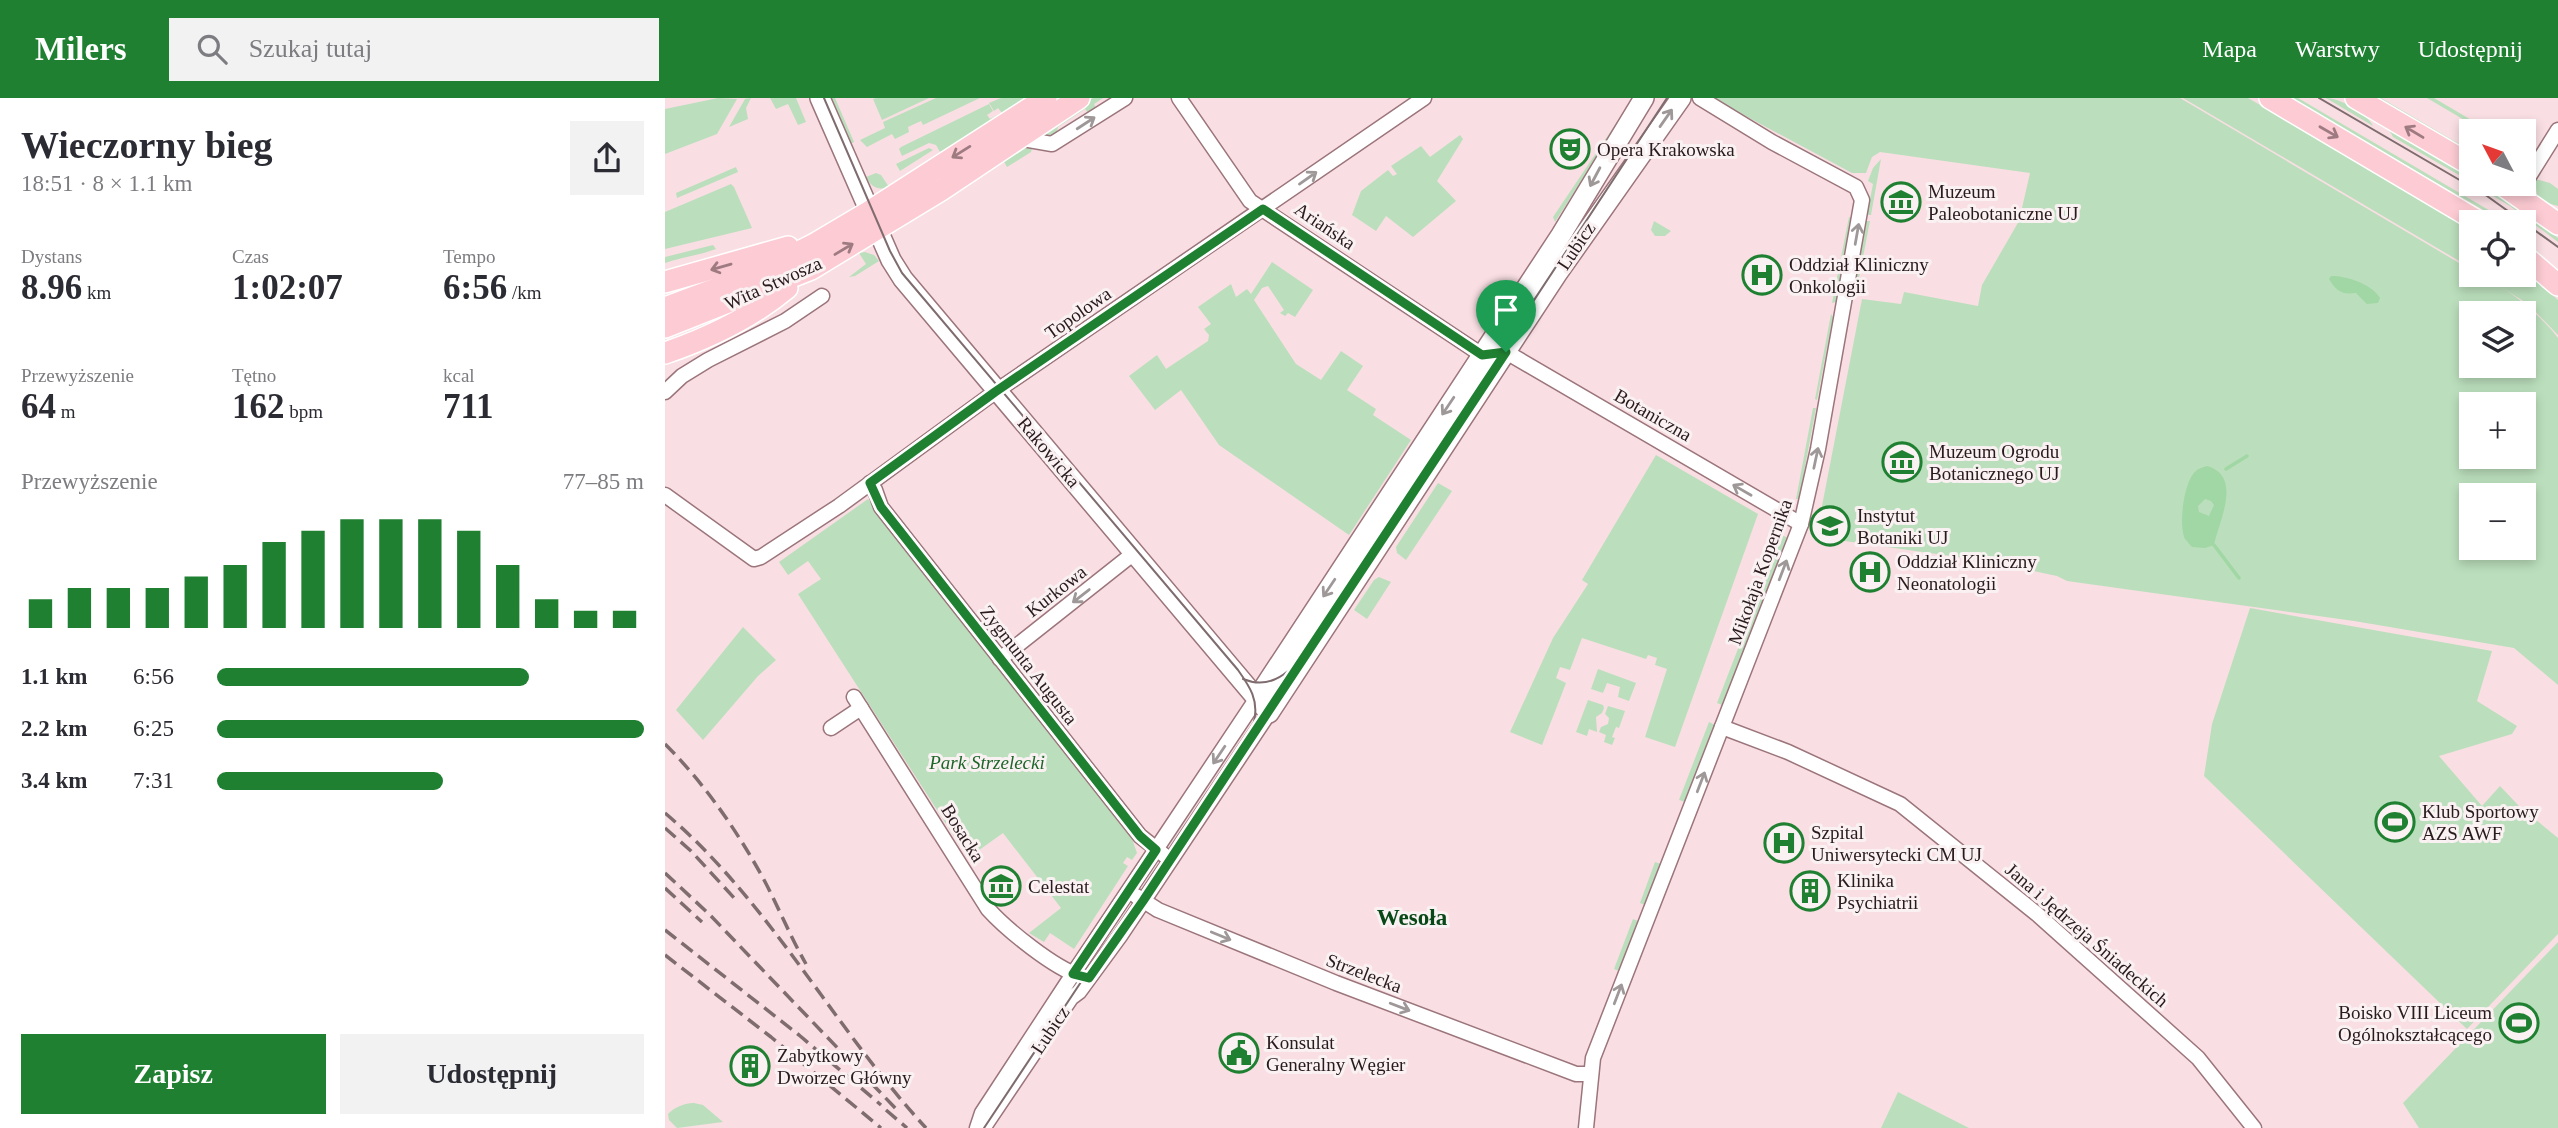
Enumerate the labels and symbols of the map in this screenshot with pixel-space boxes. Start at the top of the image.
one-way arrow [1659,109,1673,128]
one-way arrow [1076,116,1095,130]
north arrow [2459,119,2536,196]
one-way arrow [2404,124,2424,138]
one-way arrow [2318,125,2338,139]
theatre icon: Opera Krakowska [1549,128,1591,170]
place label: Opera Krakowska [1597,139,1735,160]
one-way arrow [952,145,971,160]
one-way arrow [1588,166,1602,186]
one-way arrow [1298,171,1317,185]
museum icon: Muzeum Paleobotaniczne UJ [1880,181,1922,223]
place label: Muzeum Paleobotaniczne UJ [1928,181,2078,224]
street label: Ariańska [1291,198,1360,254]
street label: Lubicz [1553,218,1599,274]
one-way arrow [1851,223,1864,246]
one-way arrow [834,242,854,256]
street label: Wita Stwosza [721,252,825,314]
hospital icon: Oddział Kliniczny Onkologii [1741,254,1783,296]
place label: Oddział Kliniczny Onkologii [1789,254,1929,297]
one-way arrow [710,261,732,274]
pin [1476,280,1536,352]
street label: Topolowa [1041,282,1115,343]
street label: Botaniczna [1611,385,1696,446]
one-way arrow [1441,395,1455,415]
street label: Rakowicka [1013,413,1085,492]
museum icon: Muzeum Ogrodu Botanicznego UJ [1881,441,1923,483]
place label: Muzeum Ogrodu Botanicznego UJ [1929,441,2060,484]
one-way arrow [1810,447,1824,470]
one-way arrow [1733,483,1753,497]
street label: Mikołaja Kopernika [1724,496,1796,648]
school or university icon: Instytut Botaniki UJ [1809,505,1851,547]
place label: Instytut Botaniki UJ [1857,505,1948,548]
hospital icon: Oddział Kliniczny Neonatologii [1849,551,1891,593]
place label: Oddział Kliniczny Neonatologii [1897,551,2037,594]
one-way arrow [1778,560,1791,582]
street label: Kurkowa [1022,561,1091,621]
one-way arrow [1322,578,1336,597]
one-way arrow [1073,588,1091,603]
street label: Zygmunta Augusta [976,601,1082,729]
one-way arrow [1212,745,1226,764]
park label: Park Strzelecki [928,752,1045,773]
one-way arrow [1695,772,1708,794]
street label: Bosacka [937,800,989,866]
sports icon: Klub Sportowy AZS AWF [2374,801,2416,843]
place label: Klub Sportowy AZS AWF [2422,801,2539,844]
hospital icon: Szpital Uniwersytecki CM UJ [1763,822,1805,864]
place label: Szpital Uniwersytecki CM UJ [1811,822,1982,865]
street label: Jana i Jędrzeja Śniadeckich [2001,859,2173,1012]
museum icon: Celestat [980,865,1022,907]
building icon: Klinika Psychiatrii [1789,870,1831,912]
place label: Klinika Psychiatrii [1837,870,1918,913]
place label: Celestat [1028,876,1090,897]
district label: Wesoła [1377,905,1448,930]
one-way arrow [1209,930,1231,943]
street label: Strzelecka [1323,949,1405,997]
one-way arrow [1612,984,1625,1006]
street label: Lubicz [1027,1002,1073,1058]
one-way arrow [1388,1002,1410,1015]
place label: Boisko VIII Liceum Ogólnokształcącego [2338,1002,2492,1045]
sports icon: Boisko VIII Liceum Ogólnokształcącego [2498,1002,2540,1044]
public building icon: Konsulat Generalny Węgier [1218,1032,1260,1074]
place label: Konsulat Generalny Węgier [1266,1032,1406,1075]
building icon: Zabytkowy Dworzec Główny [729,1045,771,1087]
place label: Zabytkowy Dworzec Główny [777,1045,912,1088]

